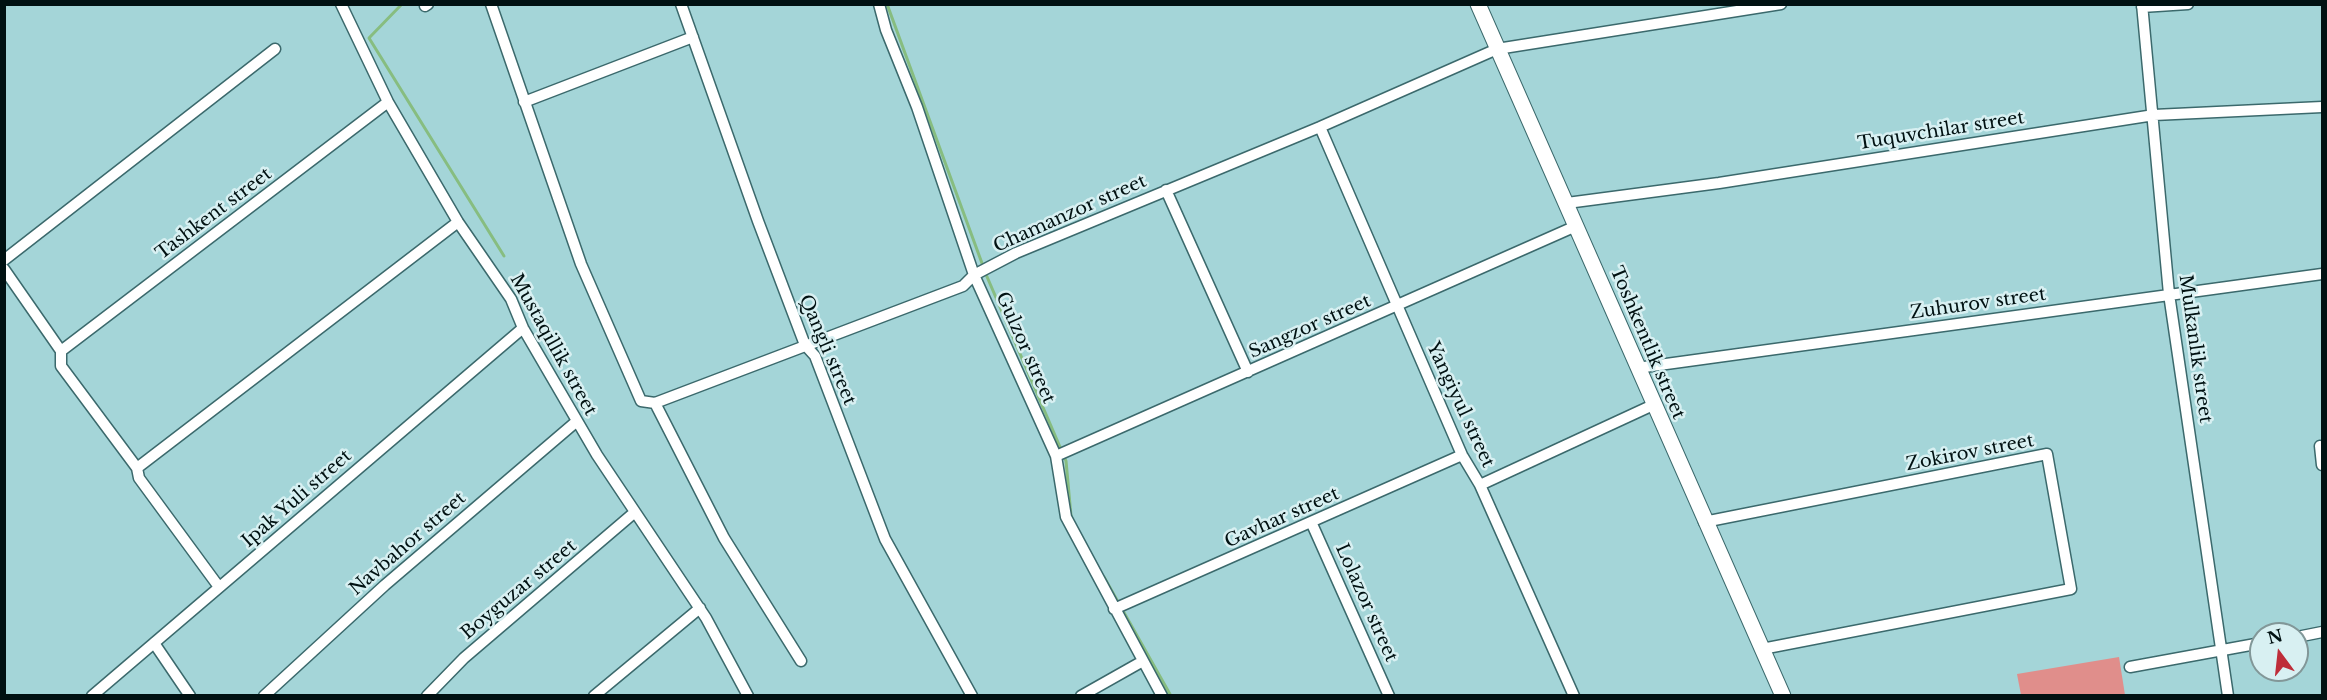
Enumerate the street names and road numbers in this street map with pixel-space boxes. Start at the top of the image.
street label: Tuquvchilar street [1856,107,2026,155]
street label: Tashkent street [152,164,276,264]
street label: Chamanzor street [990,171,1150,257]
street label: Toshkentlik street [1605,263,1689,423]
street label: Mustaqillik street [505,270,601,420]
street label: Mulkanlik street [2174,273,2216,425]
street label: Zuhurov street [1909,284,2047,324]
street label: Gulzor street [991,289,1059,407]
street label: Sangzor street [1246,290,1374,364]
street label: Qangli street [794,291,860,409]
street label: Yangiyul street [1421,339,1499,471]
street label: Zokirov street [1904,430,2036,476]
street label: Ipak Yuli street [238,446,356,552]
street label: Gavhar street [1221,483,1343,553]
street label: Navbahor street [346,488,470,600]
street label: Boyguzar street [457,535,581,645]
street label: Lolazor street [1330,541,1402,665]

